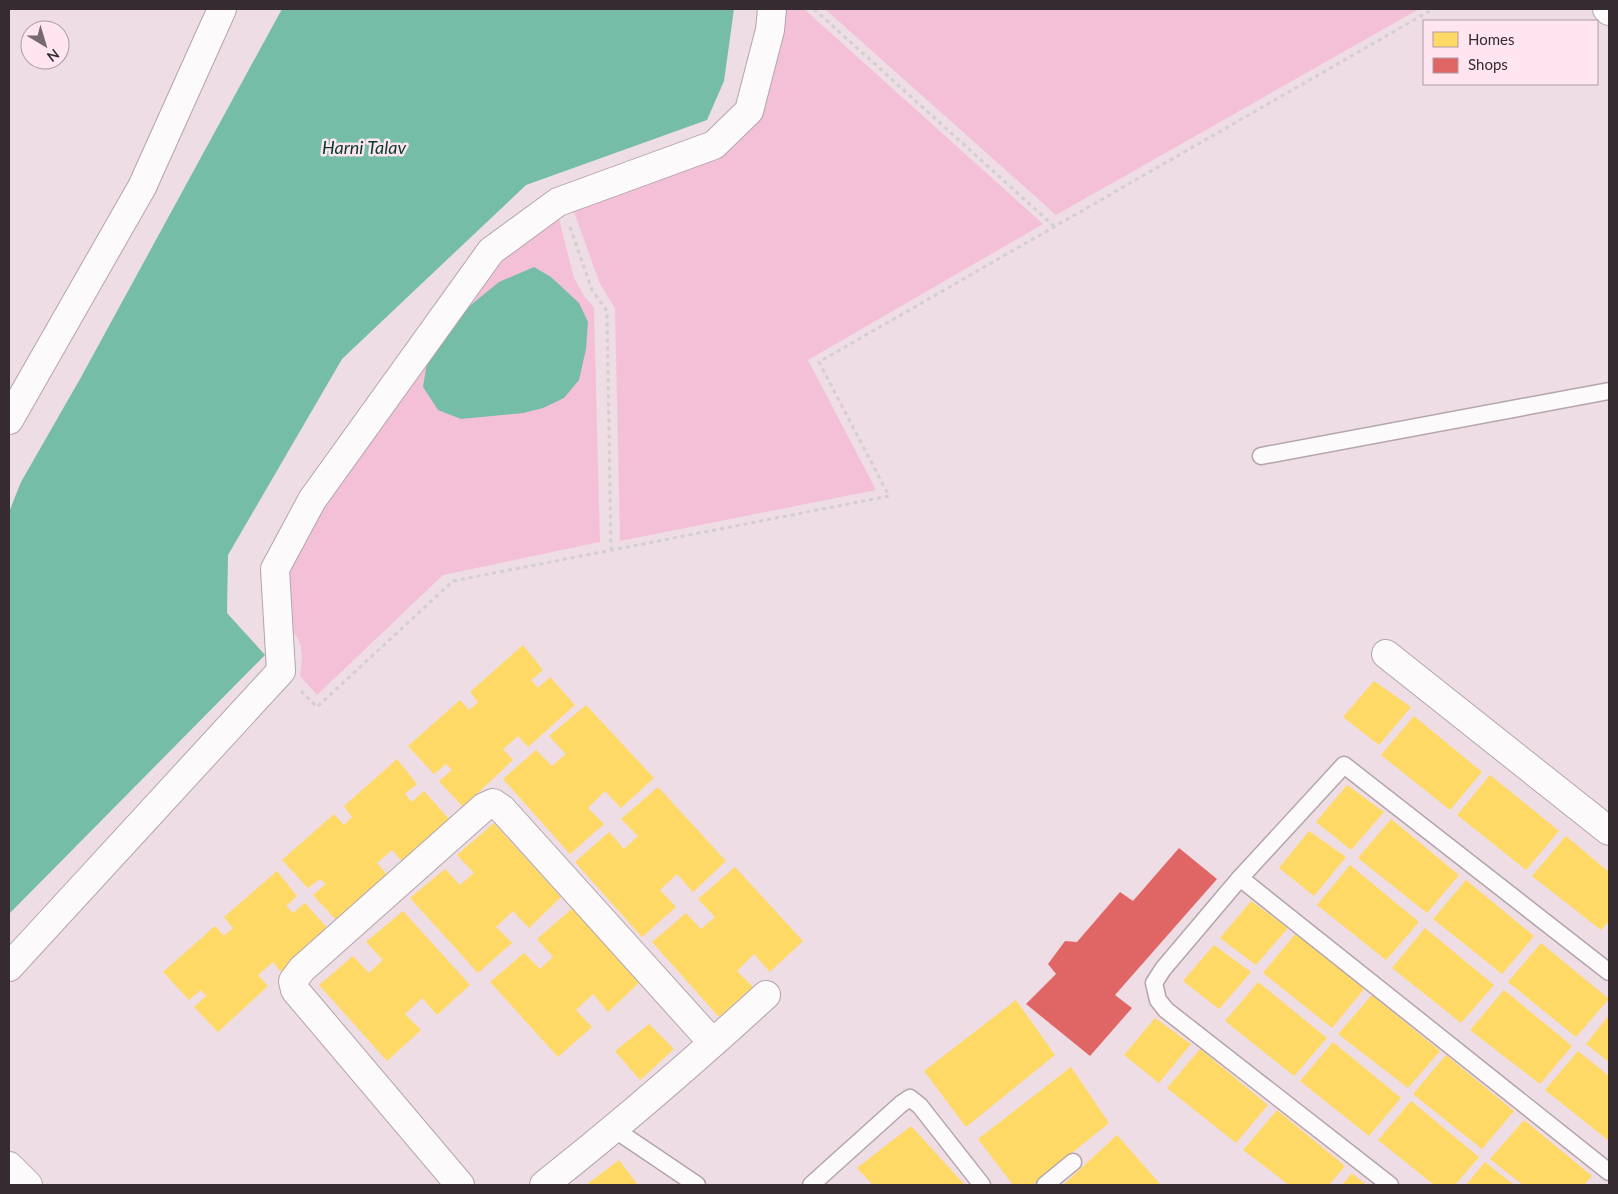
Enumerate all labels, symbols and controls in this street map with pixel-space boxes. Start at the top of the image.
north arrow [20,20,70,70]
legend [1423,20,1598,85]
text: Homes [1468,30,1514,48]
text: N [44,46,63,66]
text: Shops [1468,55,1508,73]
water label: Harni Talav [322,136,406,158]

